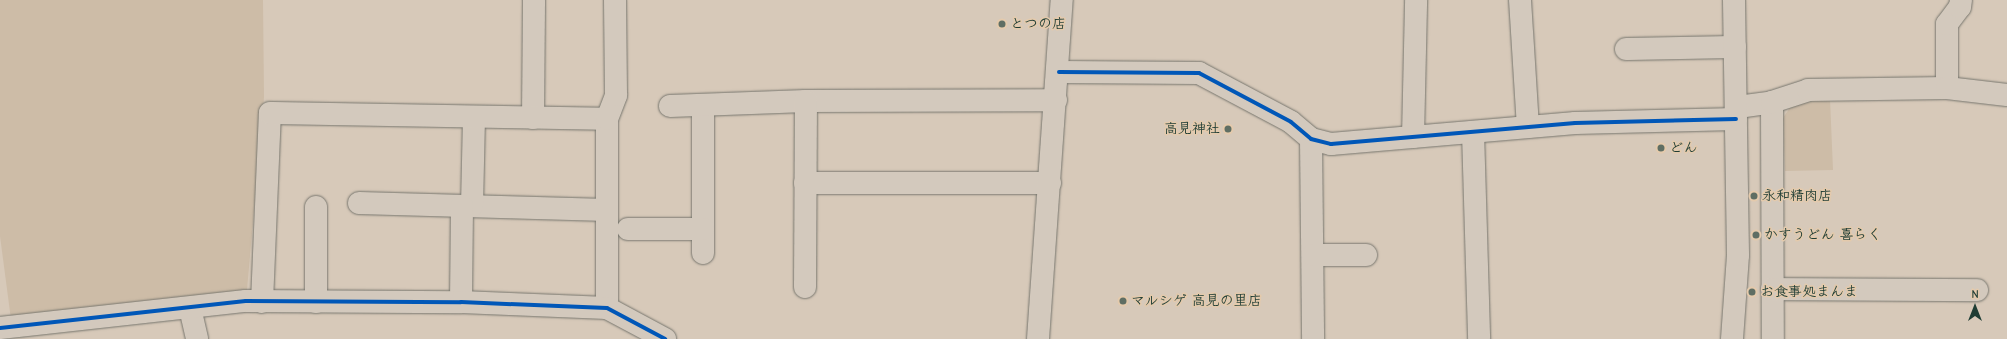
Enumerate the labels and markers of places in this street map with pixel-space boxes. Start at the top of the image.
place label: とつの店 [1010,16,1066,32]
marker: とつの店 [997,19,1007,29]
place label: 高見神社 [1164,121,1220,137]
marker: 高見神社 [1223,124,1233,134]
place label: どん [1669,140,1697,156]
marker: どん [1656,143,1666,153]
place label: 永和精肉店 [1762,188,1832,204]
marker: 永和精肉店 [1749,191,1759,201]
place label: かすうどん 喜らく [1764,227,1881,243]
marker: かすうどん 喜らく [1751,230,1761,240]
place label: お食事処まんま [1760,284,1858,300]
marker: お食事処まんま [1747,287,1757,297]
place label: マルシゲ 高見の里店 [1131,293,1262,309]
marker: マルシゲ 高見の里店 [1118,296,1128,306]

